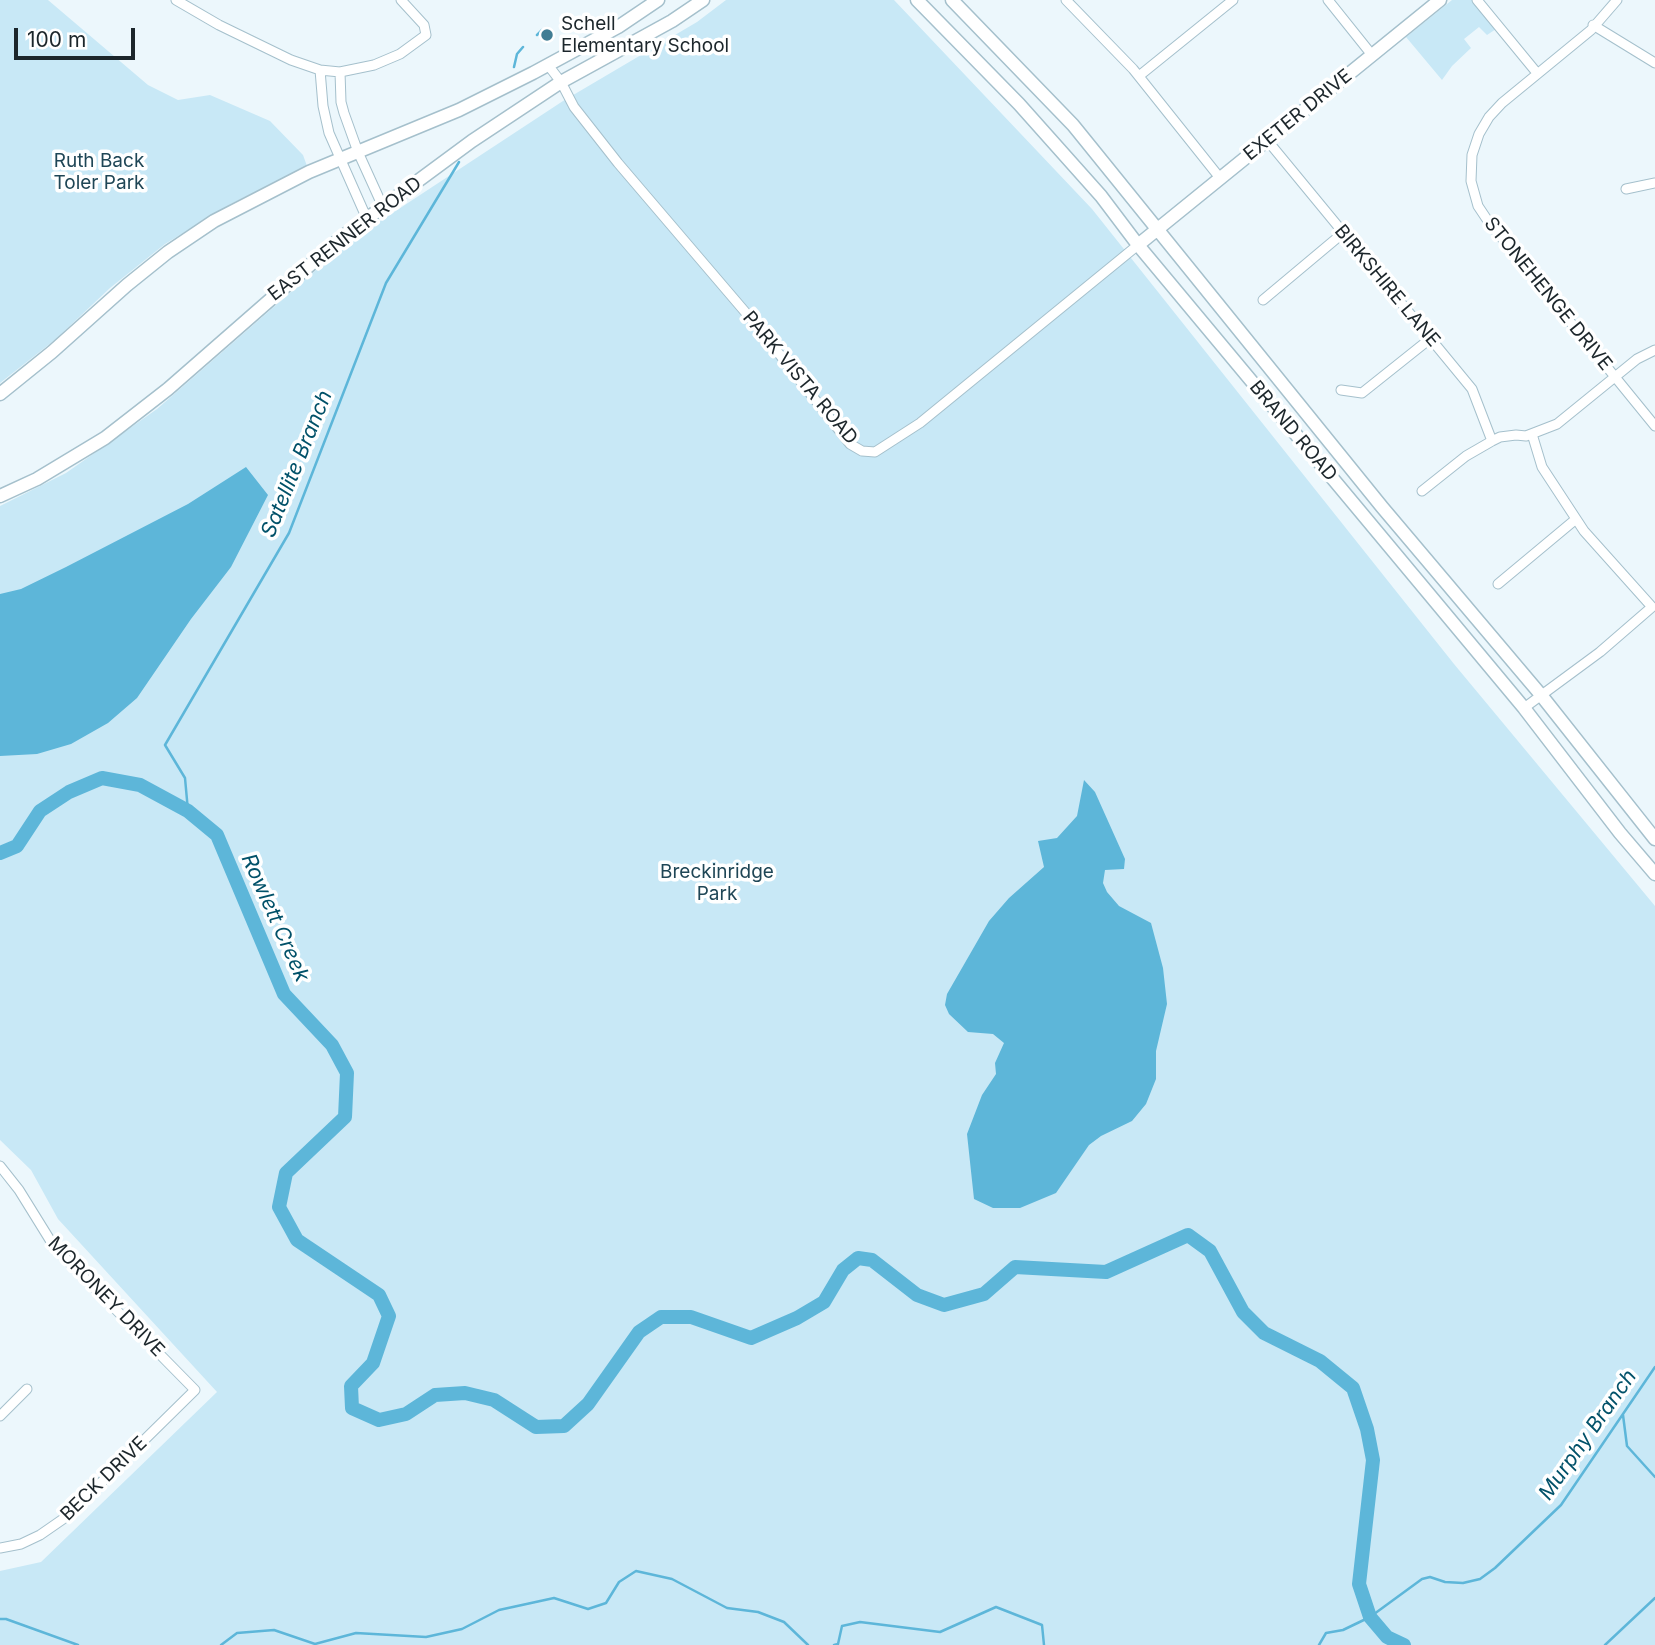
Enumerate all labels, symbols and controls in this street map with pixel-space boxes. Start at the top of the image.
place label: Schell Elementary School [561,13,729,57]
scale bar [18,14,138,58]
text: 100 m [27,27,86,52]
marker: Schell Elementary School [539,27,555,43]
street label: EXETER DRIVE [1239,64,1357,166]
park label: Ruth Back Toler Park [53,150,145,194]
street label: EAST RENNER ROAD [264,172,426,306]
street label: STONEHENGE DRIVE [1479,213,1617,375]
street label: BIRKSHIRE LANE [1329,220,1445,352]
street label: PARK VISTA ROAD [738,307,862,449]
street label: BRAND ROAD [1244,376,1342,486]
water label: Satellite Branch [256,387,338,541]
water label: Rowlett Creek [236,850,314,986]
park label: Breckinridge Park [660,861,774,905]
street label: MORONEY DRIVE [43,1232,169,1362]
water label: Murphy Branch [1534,1365,1642,1505]
street label: BECK DRIVE [56,1432,152,1526]

